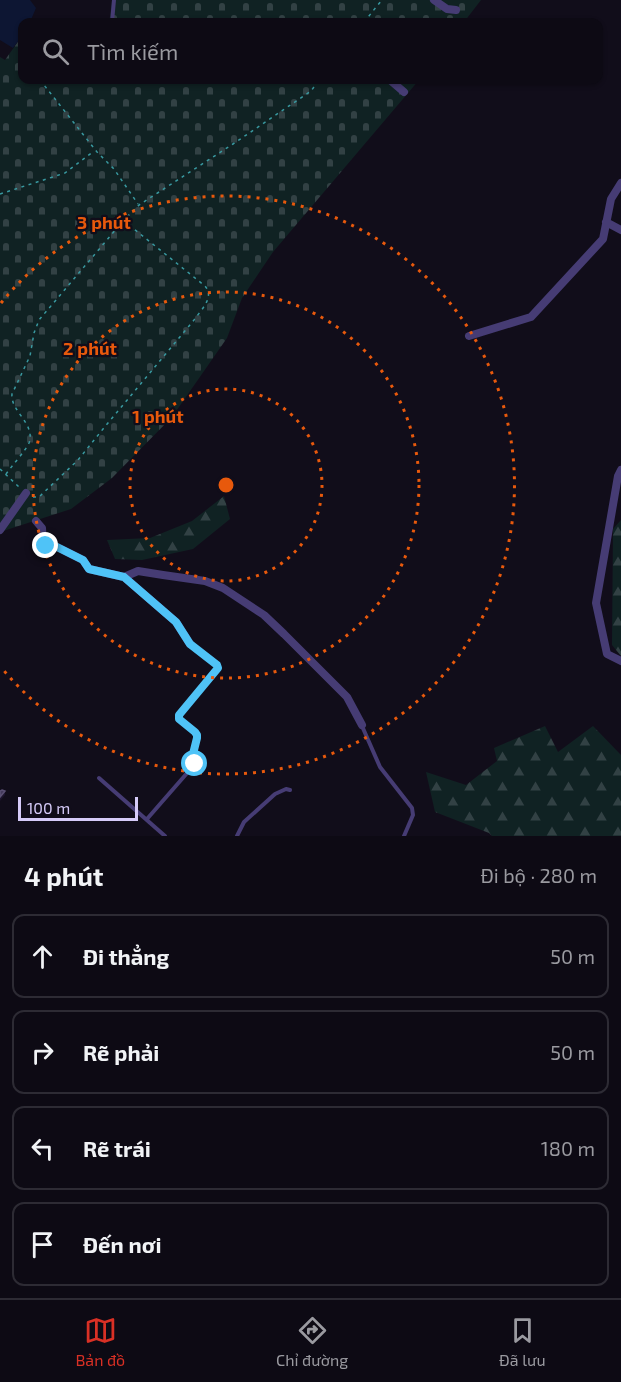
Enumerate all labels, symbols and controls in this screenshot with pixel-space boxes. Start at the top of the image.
search box [18,18,603,84]
icon: search [39,35,72,68]
text: Tìm kiếm [87,38,178,64]
text: 3 phút [77,211,131,233]
text: 2 phút [63,337,118,359]
text: 1 phút [132,405,184,427]
centre of rings [216,475,236,495]
route end [32,532,58,558]
route start [181,750,207,776]
scale bar [18,794,138,822]
text: 100 m [27,798,70,817]
text: 4 phút [24,860,103,891]
text: Đi bộ · 280 m [480,863,597,887]
icon: ahead [26,940,59,973]
text: Đi thẳng [83,943,169,969]
text: 50 m [550,944,595,968]
icon: right [26,1036,59,1069]
text: Rẽ phải [83,1039,159,1065]
text: 50 m [550,1040,595,1064]
icon: left [26,1132,59,1165]
text: Rẽ trái [83,1135,151,1161]
text: 180 m [541,1136,595,1160]
icon: arrive [26,1228,59,1261]
text: Đến nơi [83,1231,161,1257]
tab: Bản đồ [75,1314,125,1369]
tab: Chỉ đường [276,1314,348,1369]
tab: Đã lưu [499,1314,546,1369]

